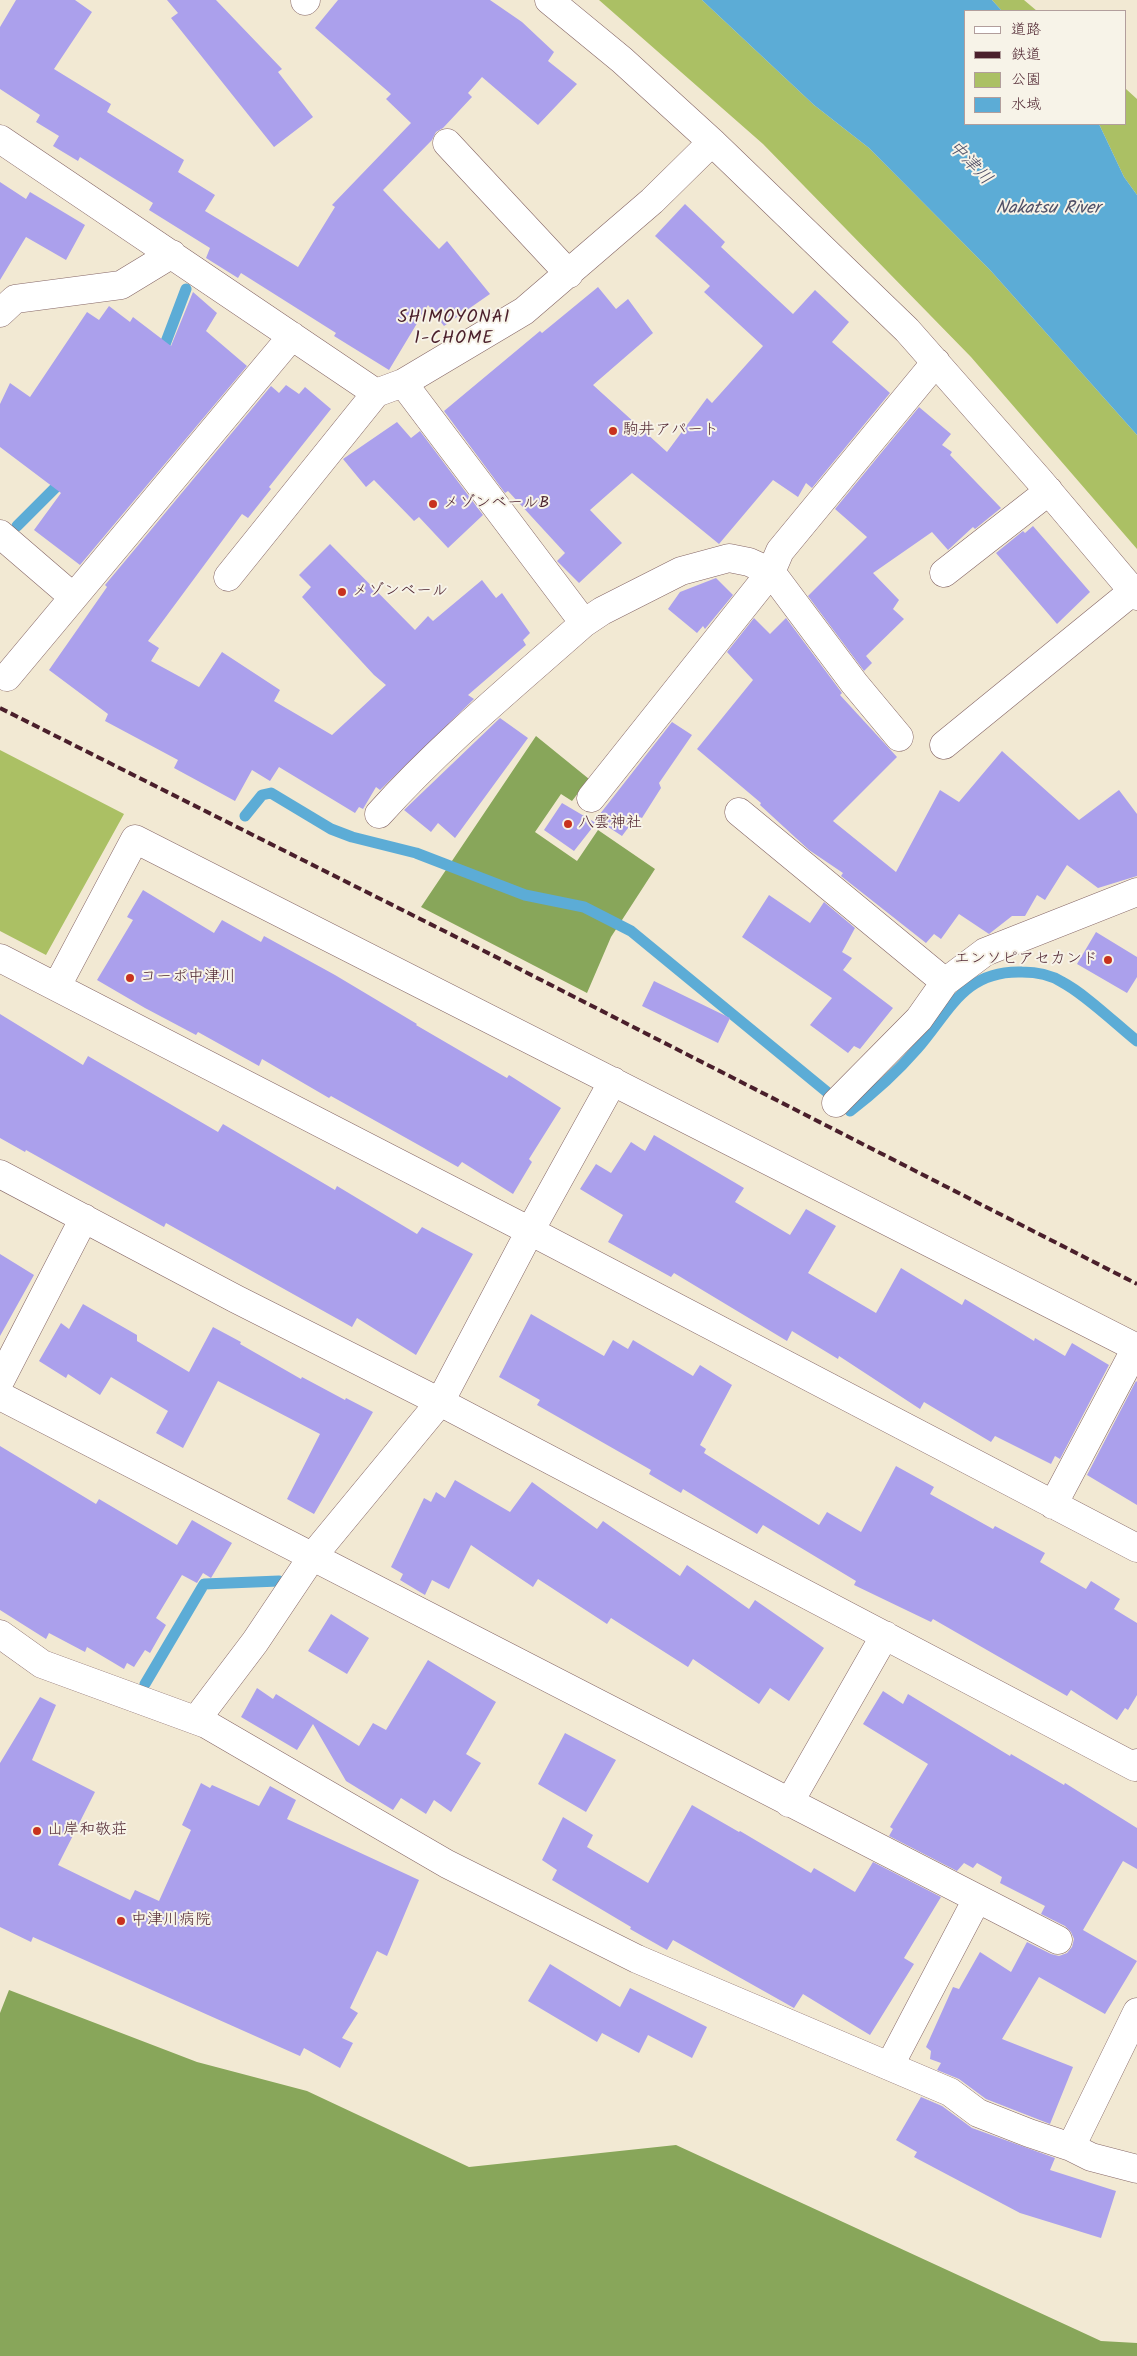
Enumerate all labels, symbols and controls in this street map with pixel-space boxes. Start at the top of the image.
legend [964,10,1127,125]
text: 道路 [1011,18,1041,42]
text: 鉄道 [1011,43,1041,67]
text: 公園 [1011,68,1041,92]
text: 水域 [1011,93,1041,117]
water label: 中津川 [942,137,996,191]
water label: Nakatsu River [996,199,1100,221]
district label: SHIMOYONAI 1-CHOME [396,308,512,350]
place label: 駒井アパート [623,421,719,441]
marker: 駒井アパート [607,425,619,437]
place label: メゾンベールB [443,494,549,514]
marker: メゾンベールB [427,498,439,510]
place label: メゾンベール [352,582,448,602]
marker: メゾンベール [336,586,348,598]
place label: 八雲神社 [578,814,642,834]
marker: 八雲神社 [562,818,574,830]
place label: エンソピアセカンド [954,950,1098,970]
marker: エンソピアセカンド [1102,954,1114,966]
place label: コーポ中津川 [140,968,236,988]
marker: コーポ中津川 [124,972,136,984]
place label: 山岸和敬荘 [47,1821,127,1841]
marker: 山岸和敬荘 [31,1825,43,1837]
place label: 中津川病院 [131,1911,211,1931]
marker: 中津川病院 [115,1915,127,1927]

